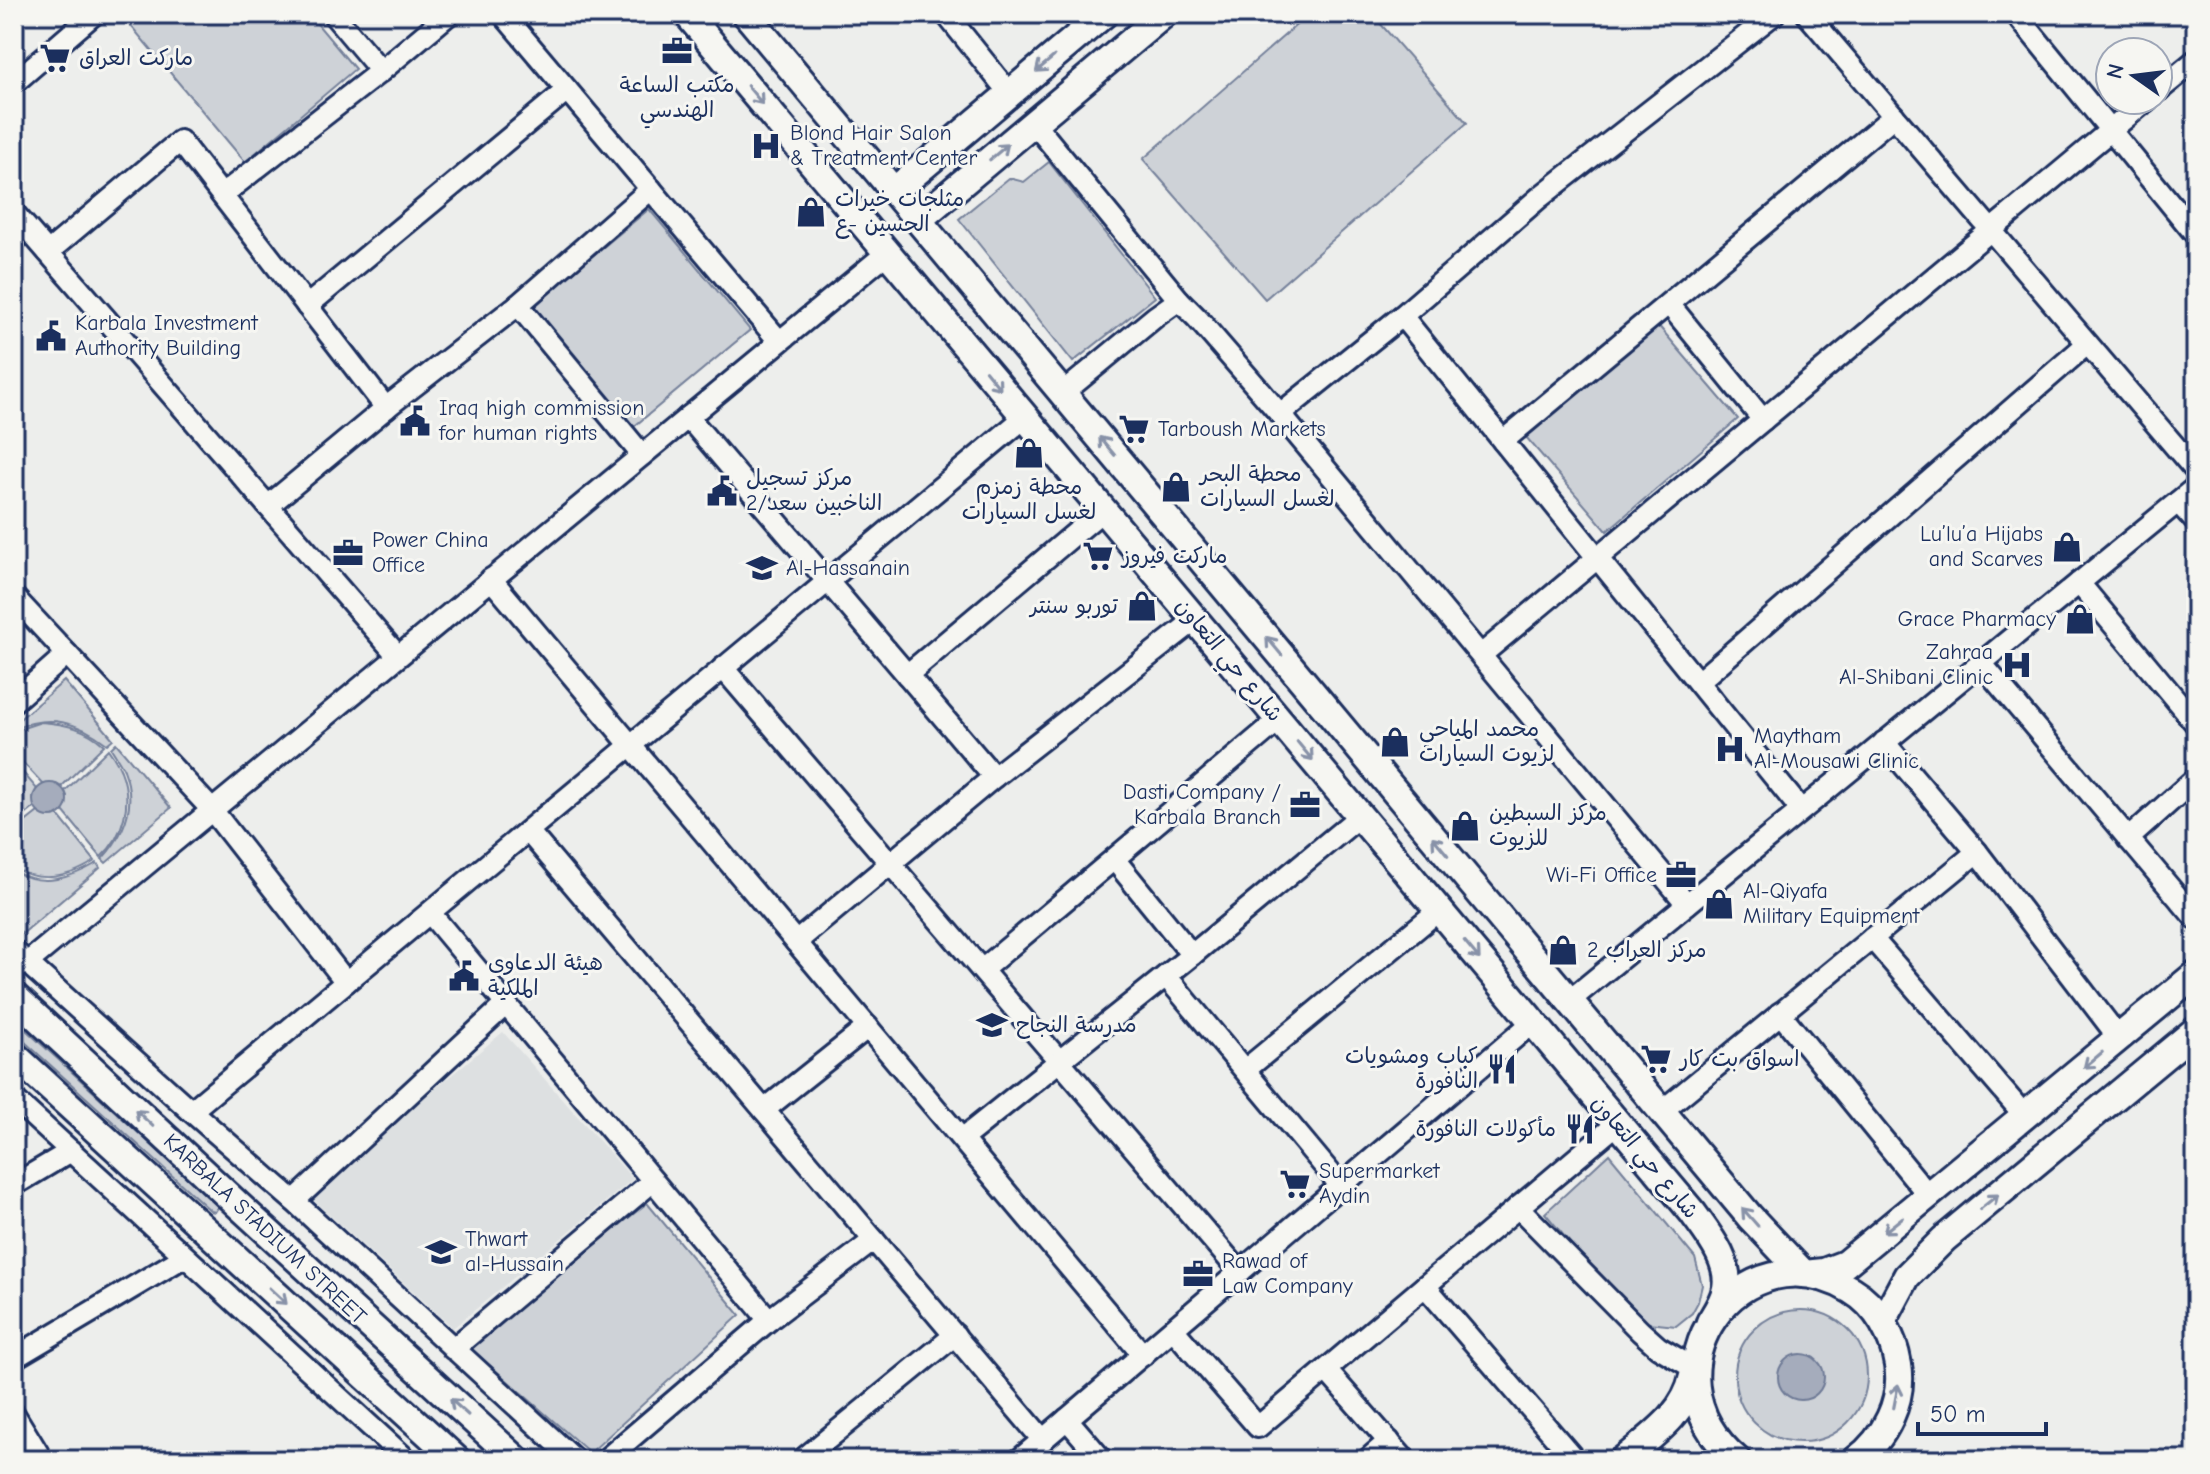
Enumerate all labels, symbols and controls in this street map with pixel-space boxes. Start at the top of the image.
office icon: مكتب الساعة الهندسي [660,34,694,68]
north arrow [2094,36,2174,116]
supermarket icon: ماركت العراق [38,41,72,75]
place label: ماركت العراق [79,45,193,71]
one-way arrow [1035,55,1056,73]
text: N [2101,61,2130,82]
place label: مكتب الساعة الهندسي [620,72,734,129]
one-way arrow [746,84,764,105]
place label: Blond Hair Salon & Treatment Center [790,120,977,171]
hospital icon: Blond Hair Salon & Treatment Center [749,129,783,163]
one-way arrow [989,143,1009,161]
place label: مثلجات خيرات الحسين -ع [835,186,964,239]
shop icon: مثلجات خيرات الحسين -ع [794,195,828,229]
place label: Karbala Investment Authority Building [75,310,258,361]
public building icon: Karbala Investment Authority Building [34,319,68,353]
one-way arrow [984,370,1002,391]
place label: Iraq high commission for human rights [438,395,644,446]
public building icon: Iraq high commission for human rights [398,404,432,438]
supermarket icon: Tarboush Markets [1117,412,1151,446]
place label: Tarboush Markets [1158,416,1326,442]
shop icon: محطة زمزم لغسل السيارات [1012,436,1046,470]
one-way arrow [1098,437,1116,457]
place label: محطة البحر لغسل السيارات [1198,461,1335,512]
place label: مركز تسجيل الناخبين سعد/2 [746,465,882,516]
shop icon: محطة البحر لغسل السيارات [1159,470,1193,504]
public building icon: مركز تسجيل الناخبين سعد/2 [705,474,739,508]
place label: محطة زمزم لغسل السيارات [962,474,1096,525]
place label: Lu’lu’a Hijabs and Scarves [1920,521,2043,572]
place label: Power China Office [372,527,489,578]
shop icon: Lu’lu’a Hijabs and Scarves [2050,530,2084,564]
office icon: Power China Office [331,536,365,570]
supermarket icon: ماركت فيروز [1081,539,1115,573]
place label: ماركت فيروز [1120,543,1227,569]
school or university icon: Al-Hassanain [745,551,779,585]
place label: Al-Hassanain [786,555,910,581]
shop icon: توربو سنتر [1125,589,1159,623]
place label: توربو سنتر [1028,593,1119,619]
street label: شارع حي التعاون [1165,593,1288,731]
shop icon: Grace Pharmacy [2063,602,2097,636]
place label: Grace Pharmacy [1897,606,2056,632]
one-way arrow [1265,636,1282,657]
place label: Zahraa Al-Shibani Clinic [1839,639,1993,690]
hospital icon: Zahraa Al-Shibani Clinic [2000,648,2034,682]
place label: محمد المياحي لزيوت السيارات [1419,716,1554,767]
place label: Maytham Al-Mousawi Clinic [1754,723,1919,774]
shop icon: محمد المياحي لزيوت السيارات [1378,725,1412,759]
hospital icon: Maytham Al-Mousawi Clinic [1713,732,1747,766]
one-way arrow [1296,740,1314,760]
place label: Dasti Company / Karbala Branch [1123,779,1281,830]
office icon: Dasti Company / Karbala Branch [1288,788,1322,822]
place label: مركز السبطين للزيوت [1489,800,1607,852]
shop icon: مركز السبطين للزيوت [1448,809,1482,843]
one-way arrow [1431,836,1449,856]
office icon: Wi-Fi Office [1664,858,1698,892]
place label: Wi-Fi Office [1546,862,1657,888]
place label: Al-Qiyafa Military Equipment [1743,878,1920,929]
shop icon: Al-Qiyafa Military Equipment [1702,887,1736,921]
shop icon: مركز العراب 2 [1546,933,1580,967]
place label: مركز العراب 2 [1587,937,1707,963]
one-way arrow [1463,939,1481,959]
place label: هيئة الدعاوى الملكية [488,950,603,1001]
public building icon: هيئة الدعاوى الملكية [447,959,481,993]
school or university icon: مدرسة النجاح [975,1008,1009,1042]
place label: مدرسة النجاح [1016,1012,1137,1039]
supermarket icon: اسواق بت كار [1639,1042,1673,1076]
place label: كباب ومشويات النافورة [1345,1043,1478,1095]
place label: اسواق بت كار [1678,1046,1799,1072]
one-way arrow [2083,1051,2104,1069]
restaurant icon: كباب ومشويات النافورة [1485,1052,1519,1086]
street label: شارع حي التعاون [1581,1090,1704,1228]
one-way arrow [135,1109,155,1127]
restaurant icon: مأكولات النافورة [1563,1112,1597,1146]
place label: مأكولات النافورة [1415,1115,1556,1143]
street label: KARBALA STADIUM STREET [158,1128,372,1330]
place label: Supermarket Aydin [1319,1158,1440,1209]
supermarket icon: Supermarket Aydin [1278,1167,1312,1201]
one-way arrow [1979,1193,1999,1211]
one-way arrow [1742,1208,1760,1228]
one-way arrow [1883,1217,1904,1234]
place label: Thwart al-Hussain [465,1226,564,1277]
school or university icon: Thwart al-Hussain [424,1235,458,1269]
place label: Rawad of Law Company [1222,1248,1353,1299]
office icon: Rawad of Law Company [1181,1257,1215,1291]
one-way arrow [268,1287,288,1305]
one-way arrow [1889,1383,1904,1409]
scale bar [1918,1386,2046,1436]
one-way arrow [450,1399,470,1417]
text: 50 m [1930,1400,1986,1428]

